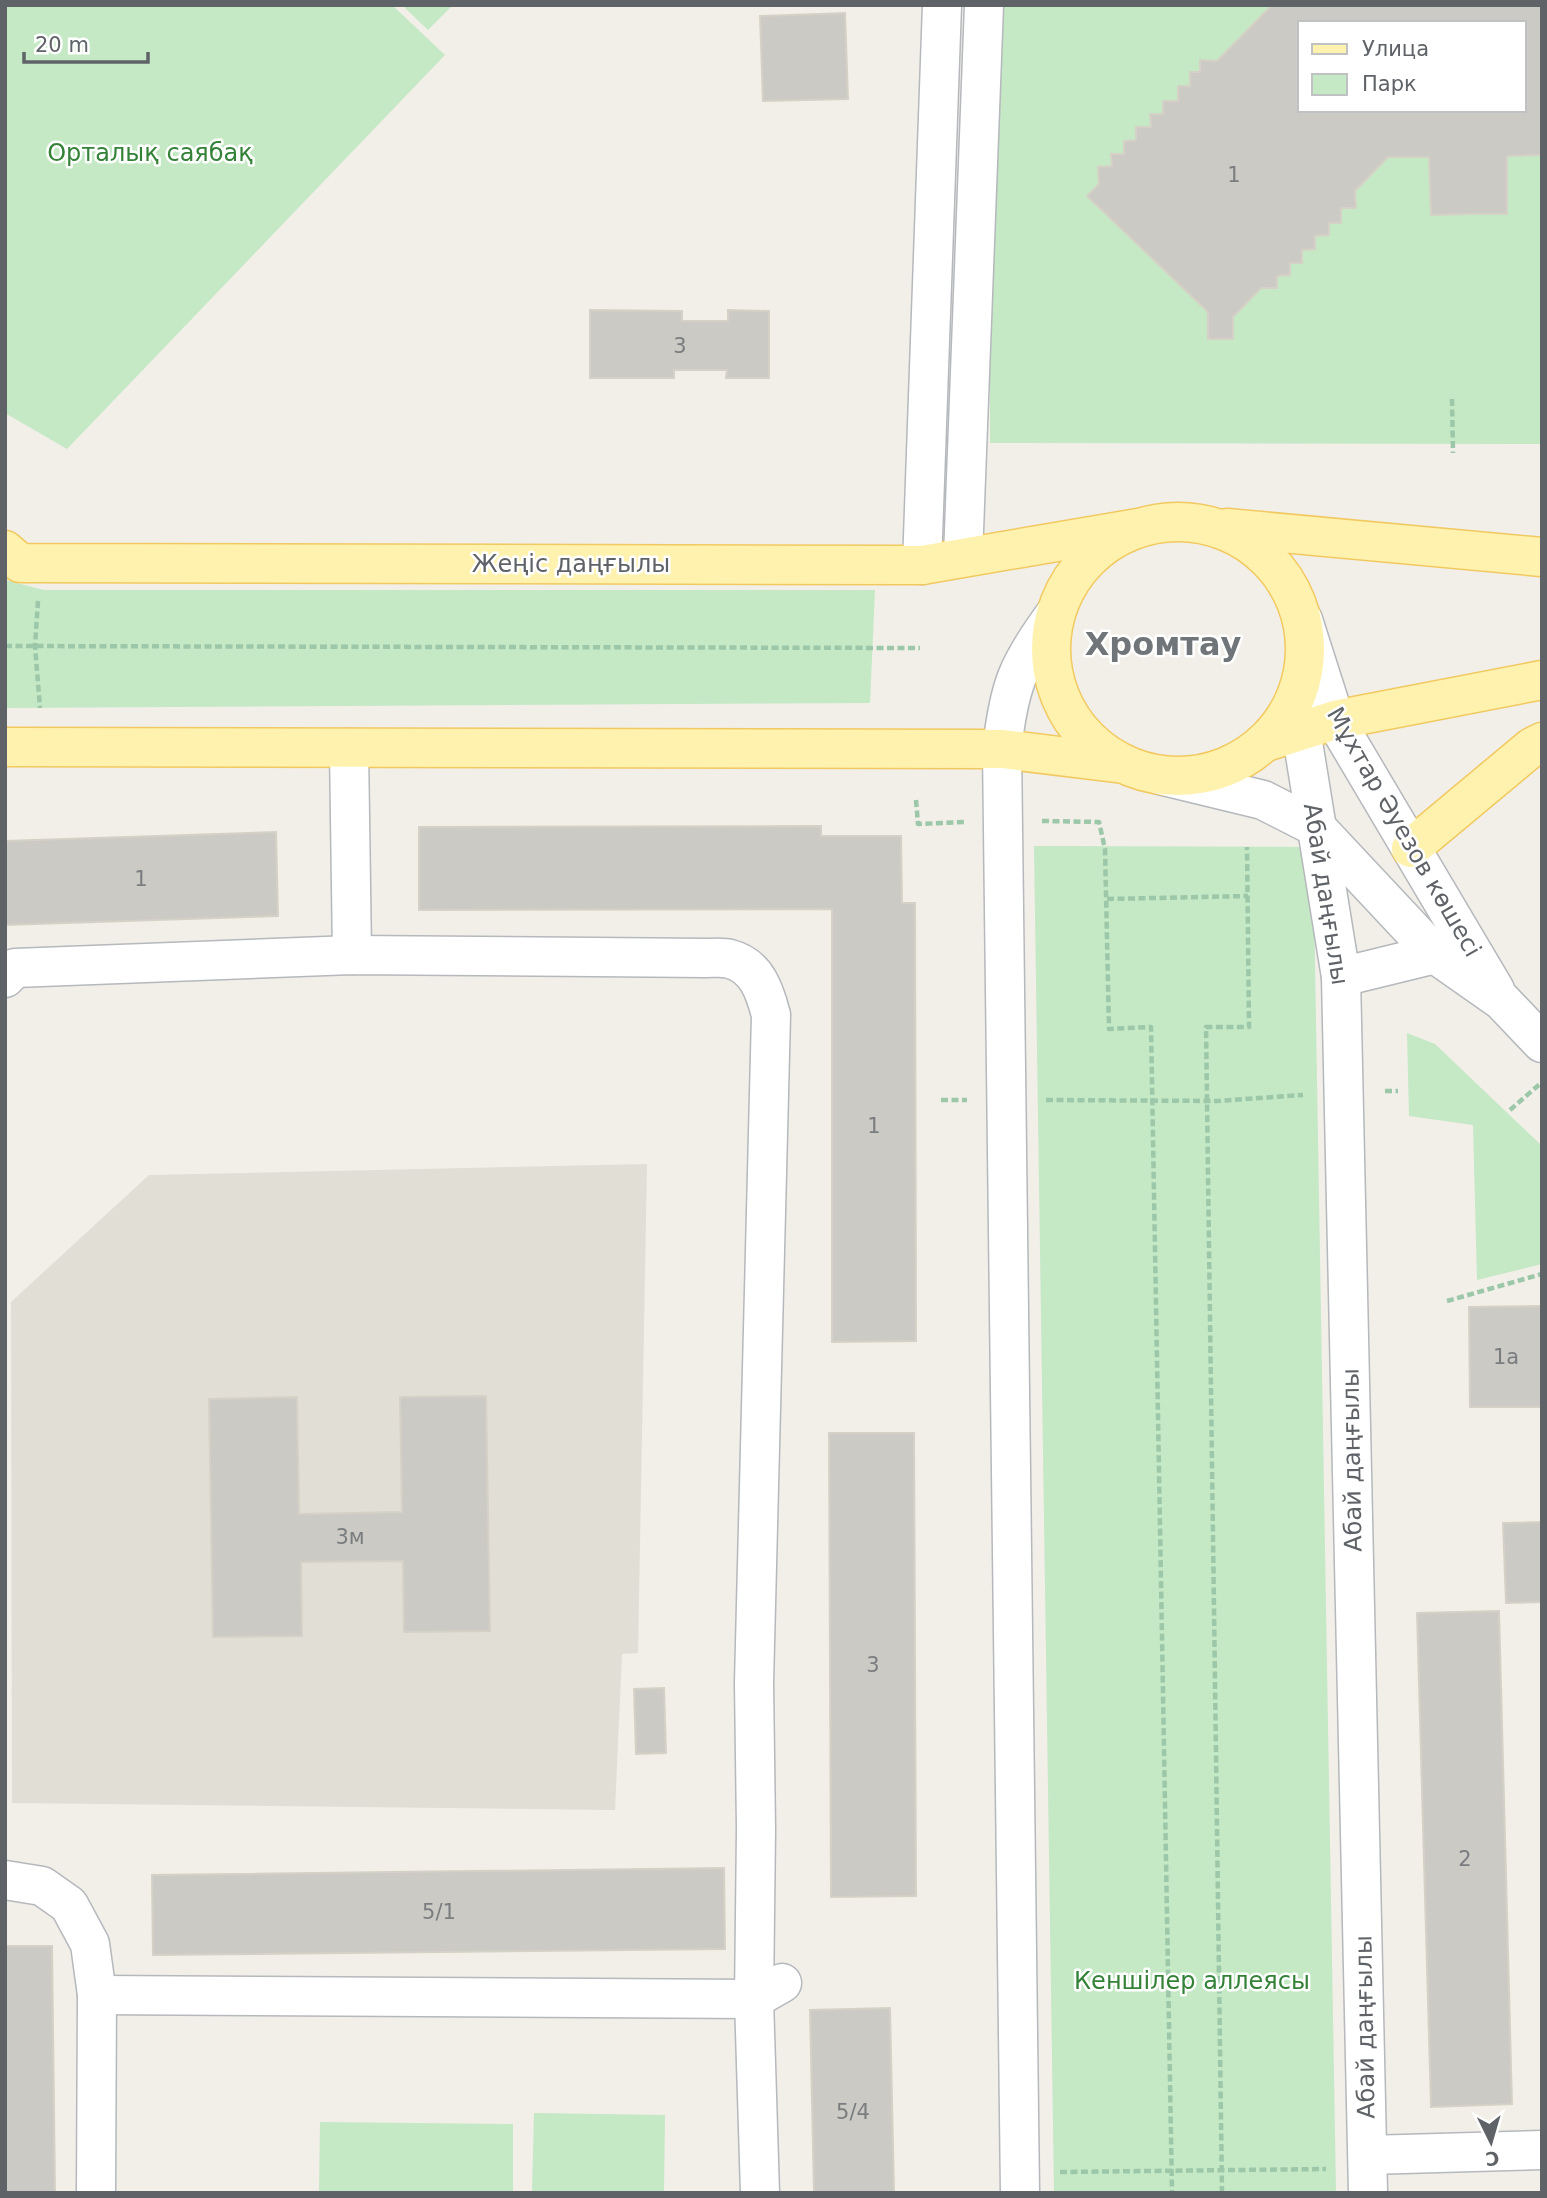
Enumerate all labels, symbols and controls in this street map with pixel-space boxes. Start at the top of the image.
scale bar [24,21,149,65]
legend [1298,21,1526,112]
text: 20 m [35,33,89,57]
text: Улица [1362,37,1429,61]
text: Парк [1362,72,1417,96]
park label: Орталық саябақ [47,139,253,167]
house number: 1 [1227,163,1241,187]
house number: 3 [673,334,687,358]
street label: Жеңіс даңғылы [472,550,670,578]
district label: Хромтау [1085,625,1242,663]
street label: Мұхтар Әуезов көшесі [1321,702,1487,962]
street label: Абай даңғылы [1298,801,1354,987]
house number: 1 [134,867,148,891]
house number: 1 [867,1114,881,1138]
house number: 1а [1493,1345,1519,1369]
street label: Абай даңғылы [1336,1368,1368,1552]
house number: 3м [335,1525,365,1549]
house number: 3 [866,1653,880,1677]
house number: 2 [1458,1847,1472,1871]
house number: 5/1 [422,1900,456,1924]
street label: Абай даңғылы [1349,1935,1381,2119]
park label: Кеншілер аллеясы [1074,1967,1310,1995]
house number: 5/4 [836,2100,870,2124]
north arrow [1456,2107,1526,2177]
text: С [1485,2147,1500,2171]

